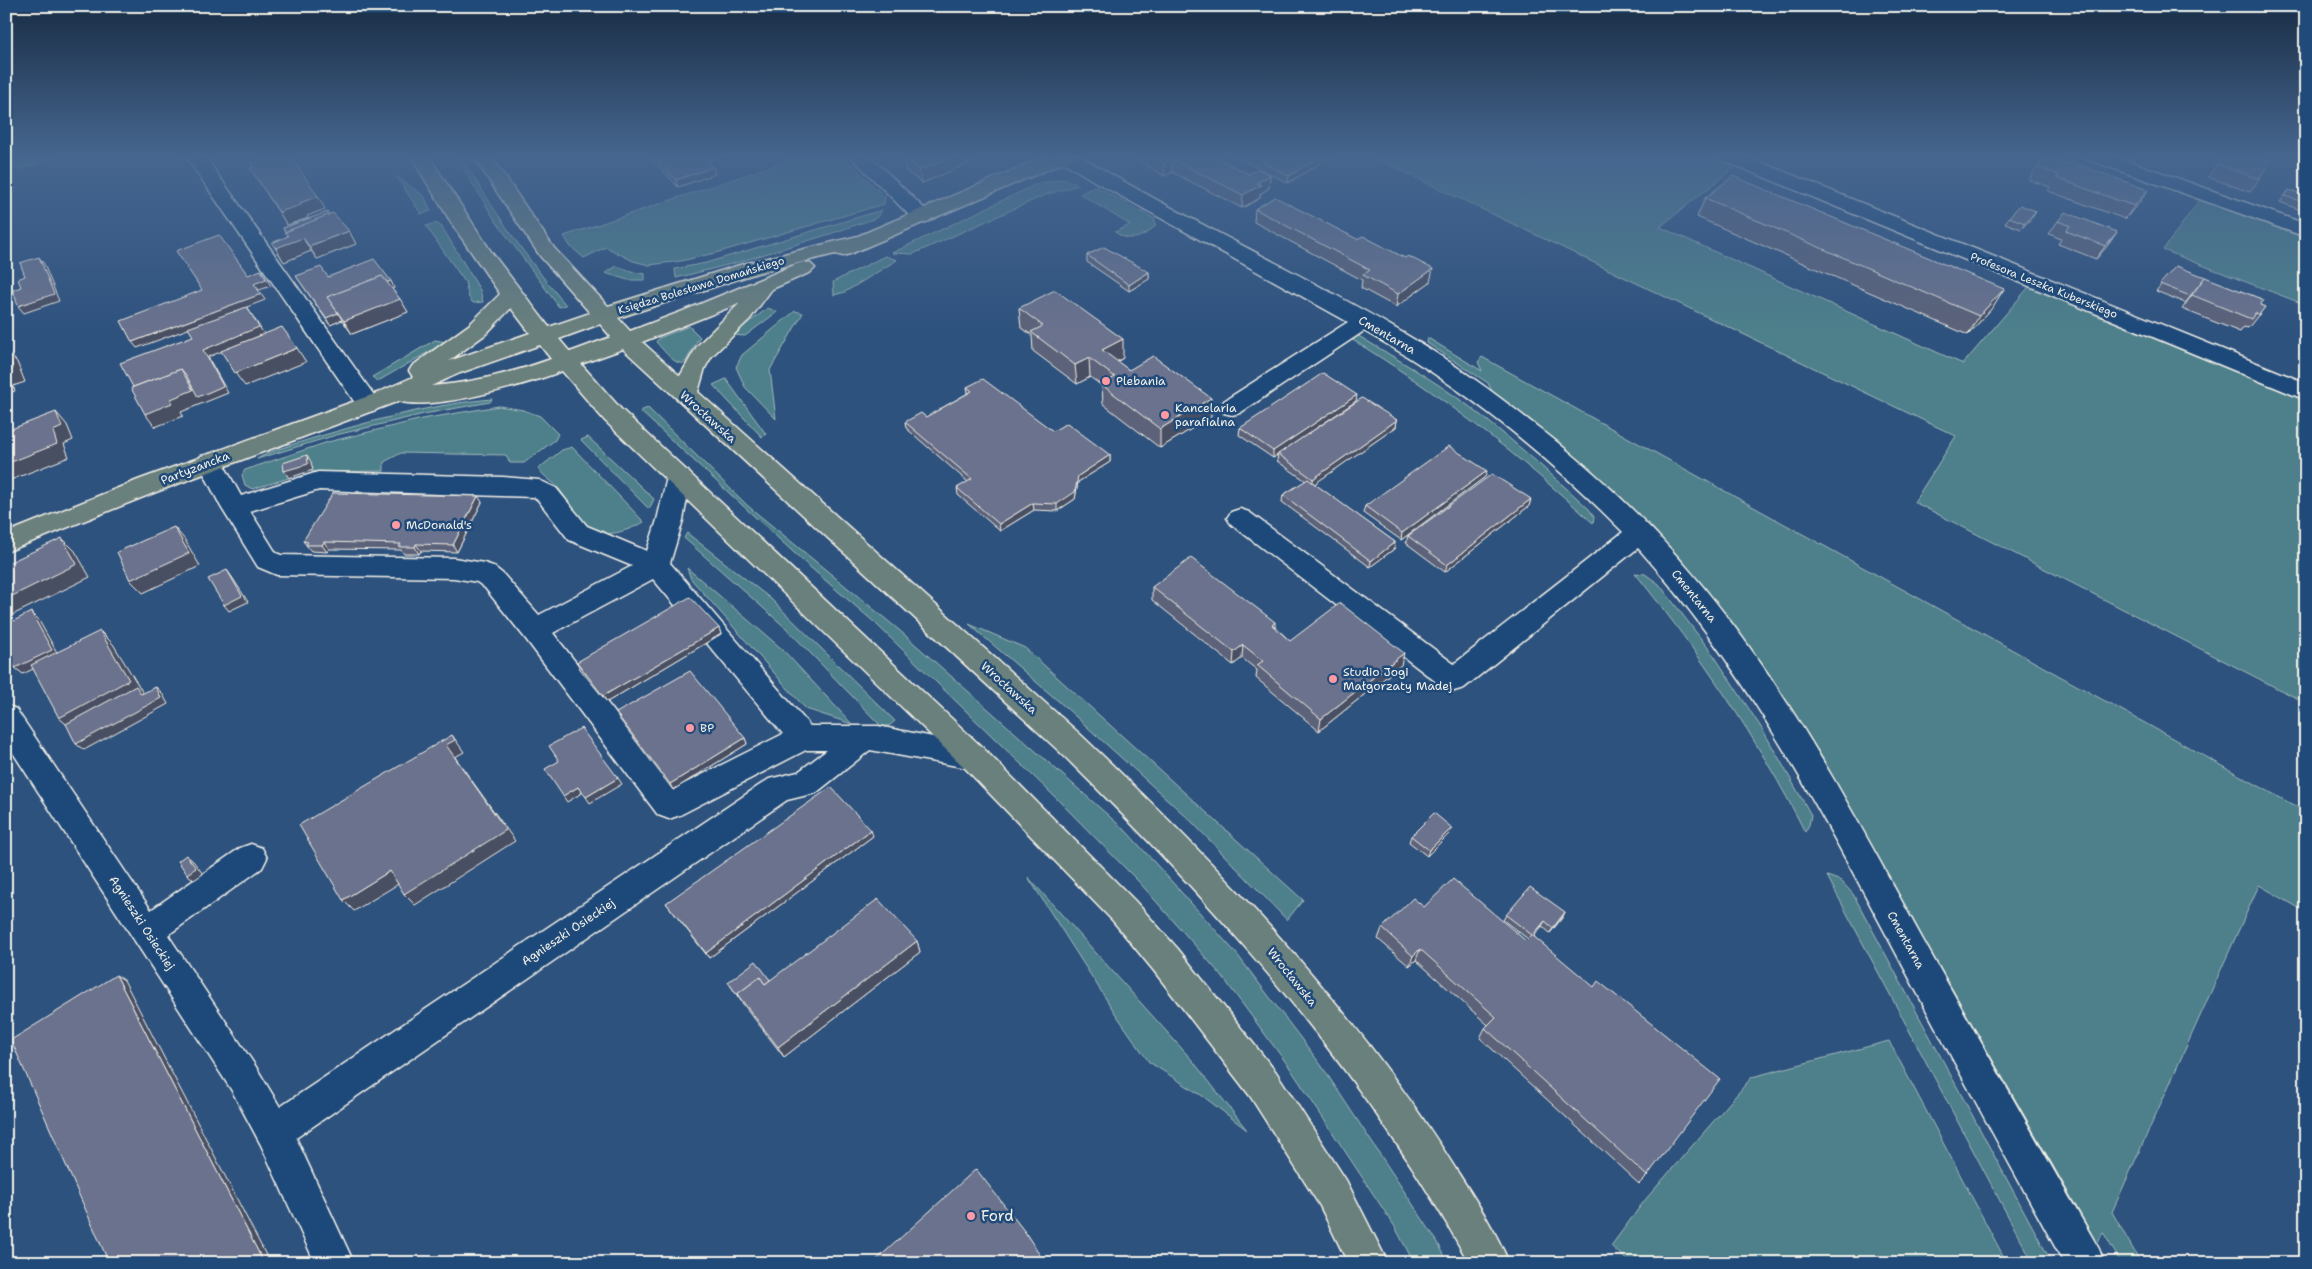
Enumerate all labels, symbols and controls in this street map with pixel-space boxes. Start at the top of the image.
street label: Profesora Leszka Kuberskiego [1968,249,2120,322]
street label: Księdza Bolesława Domańskiego [616,253,787,318]
street label: Cmentarna [1355,312,1419,358]
place label: Plebania [1116,373,1166,389]
marker: Plebania [1100,375,1112,387]
street label: Wrocławska [676,387,740,447]
place label: Kancelaria parafialna [1175,400,1237,430]
marker: Kancelaria parafialna [1159,409,1171,421]
street label: Partyzancka [158,447,232,488]
place label: McDonald's [406,517,472,533]
marker: McDonald's [390,519,402,531]
street label: Cmentarna [1668,566,1721,626]
street label: Wrocławska [977,658,1041,718]
place label: Studio Jogi Małgorzaty Madej [1343,664,1452,694]
marker: Studio Jogi Małgorzaty Madej [1327,673,1339,685]
place label: BP [700,720,714,736]
marker: BP [684,722,696,734]
street label: Agnieszki Osieckiej [106,873,178,973]
street label: Agnieszki Osieckiej [518,895,618,969]
street label: Cmentarna [1884,908,1929,972]
street label: Wrocławska [1264,945,1321,1010]
place label: Ford [981,1206,1014,1226]
marker: Ford [965,1210,977,1222]

